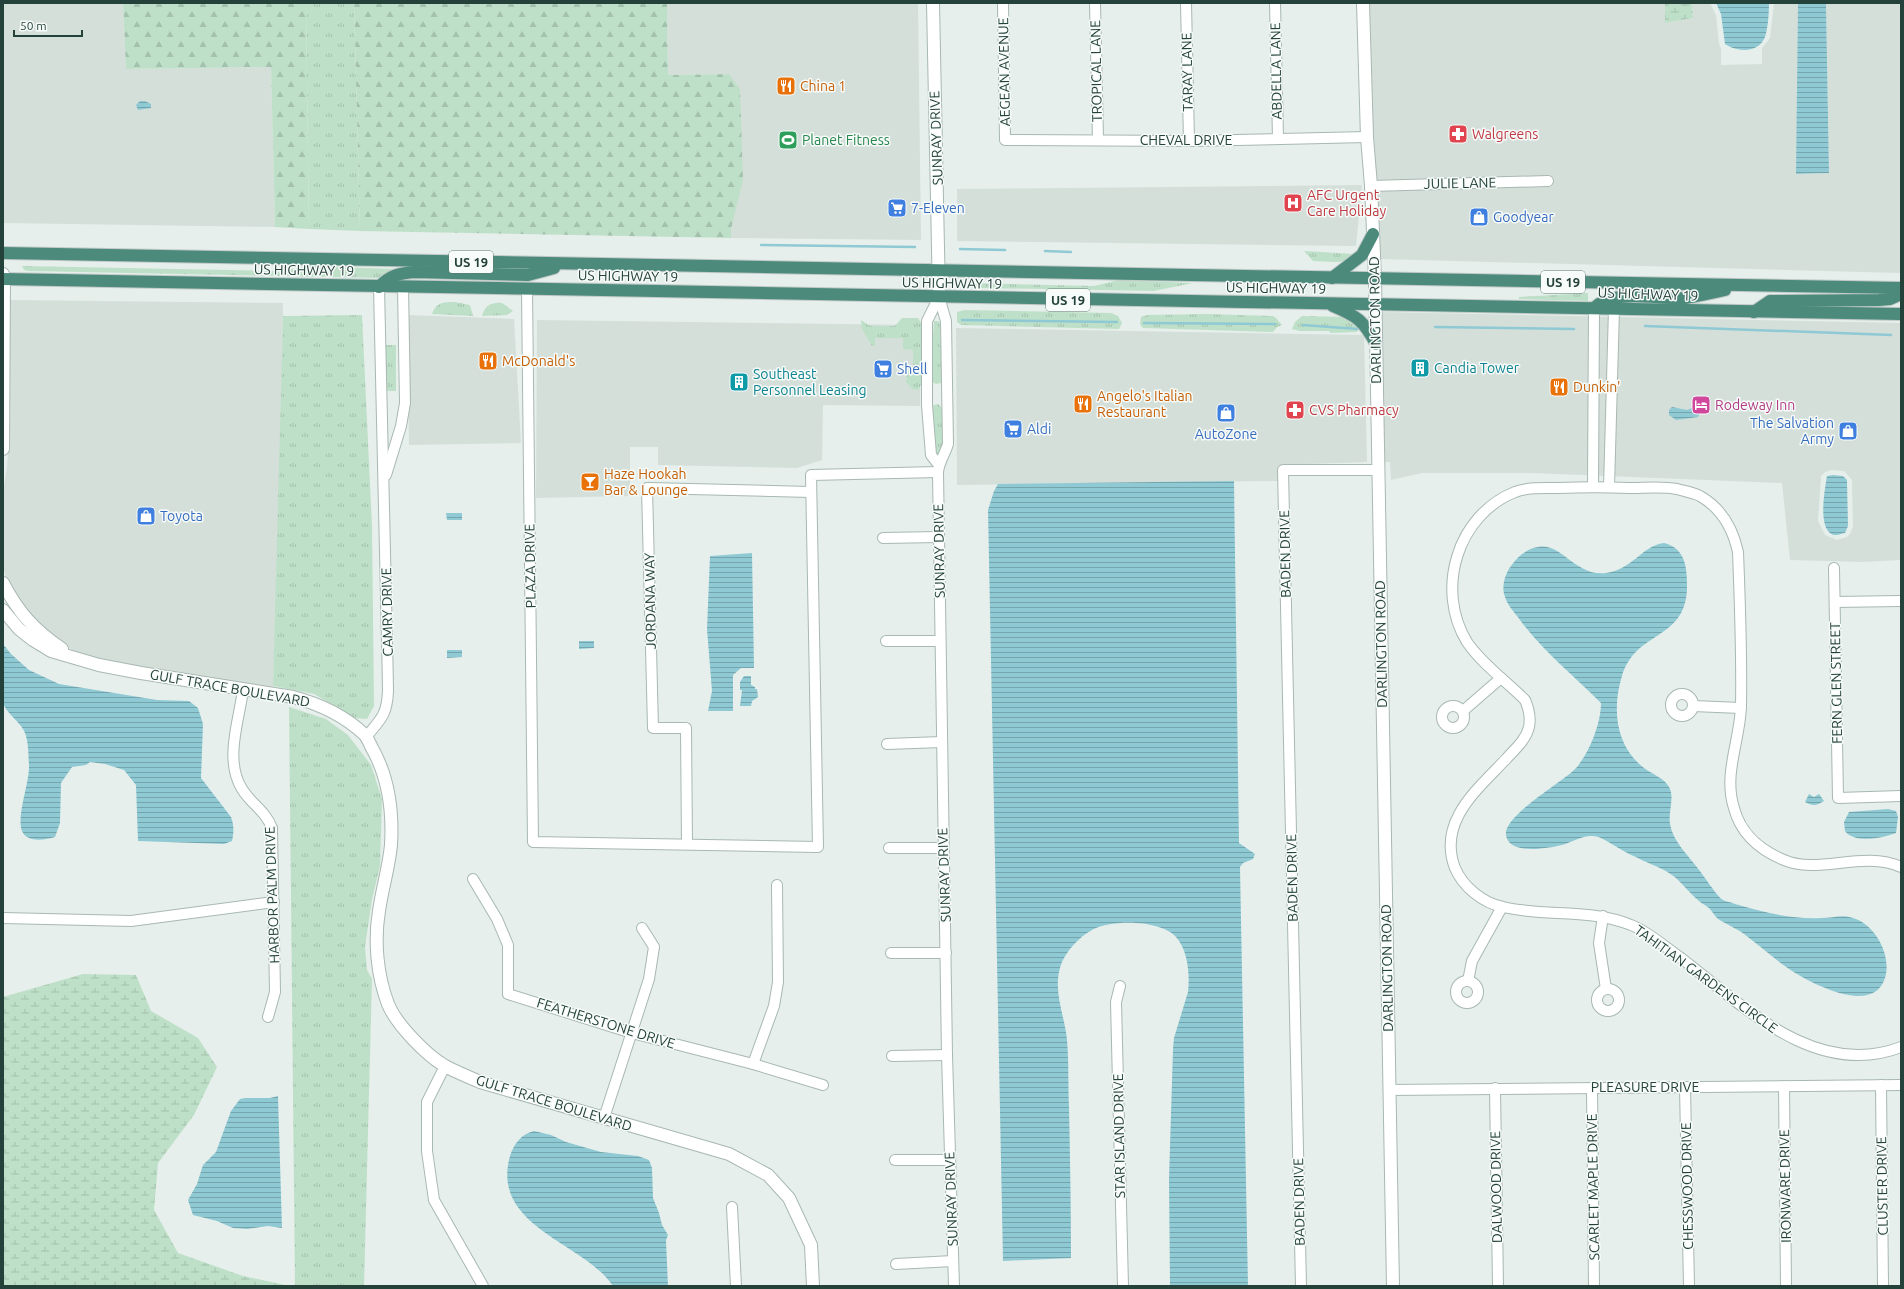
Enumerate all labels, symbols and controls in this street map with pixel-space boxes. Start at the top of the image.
scale bar [14,12,82,38]
street label: AEGEAN AVENUE [995,17,1013,127]
text: 50 m [20,19,47,32]
street label: TROPICAL LANE [1087,20,1105,122]
street label: ABDELLA LANE [1267,22,1285,120]
street label: TARAY LANE [1178,32,1196,112]
restaurant icon: China 1 [775,75,797,97]
place label: China 1 [800,78,846,94]
street label: SUNRAY DRIVE [926,90,946,185]
pharmacy icon: Walgreens [1447,123,1469,145]
place label: Walgreens [1472,126,1538,142]
sports icon: Planet Fitness [777,129,799,151]
place label: Planet Fitness [802,132,890,148]
street label: CHEVAL DRIVE [1140,132,1233,148]
street label: JULIE LANE [1424,174,1497,192]
place label: AFC Urgent Care Holiday [1307,187,1386,219]
hospital icon: AFC Urgent Care Holiday [1282,192,1304,214]
supermarket icon: 7-Eleven [886,197,908,219]
place label: 7-Eleven [911,200,965,216]
shop icon: Goodyear [1468,206,1490,228]
place label: Goodyear [1493,209,1554,225]
road number: US 19 [449,251,493,273]
street label: DARLINGTON ROAD [1366,256,1384,384]
street label: US HIGHWAY 19 [254,261,354,279]
street label: US HIGHWAY 19 [578,267,678,285]
road number: US 19 [1541,271,1585,293]
street label: US HIGHWAY 19 [902,274,1002,292]
street label: US HIGHWAY 19 [1226,279,1326,297]
street label: US HIGHWAY 19 [1598,284,1698,304]
road number: US 19 [1046,289,1090,311]
restaurant icon: McDonald's [477,350,499,372]
place label: McDonald's [502,353,575,369]
building icon: Candia Tower [1409,357,1431,379]
supermarket icon: Shell [872,358,894,380]
place label: Candia Tower [1434,360,1520,376]
place label: Shell [897,361,928,377]
place label: Southeast Personnel Leasing [753,366,867,398]
building icon: Southeast Personnel Leasing [728,371,750,393]
restaurant icon: Dunkin' [1548,376,1570,398]
place label: Dunkin' [1573,379,1620,395]
place label: Angelo's Italian Restaurant [1097,388,1193,420]
restaurant icon: Angelo's Italian Restaurant [1072,393,1094,415]
hotel icon: Rodeway Inn [1690,394,1712,416]
place label: Rodeway Inn [1715,397,1795,413]
pharmacy icon: CVS Pharmacy [1284,399,1306,421]
shop icon: AutoZone [1215,402,1237,424]
place label: CVS Pharmacy [1309,402,1399,418]
place label: The Salvation Army [1750,415,1834,447]
supermarket icon: Aldi [1002,418,1024,440]
shop icon: The Salvation Army [1837,420,1859,442]
place label: Aldi [1027,421,1051,437]
place label: AutoZone [1195,426,1257,442]
place label: Haze Hookah Bar & Lounge [604,466,688,498]
bar icon: Haze Hookah Bar & Lounge [579,471,601,493]
street label: SUNRAY DRIVE [930,504,948,598]
shop icon: Toyota [135,505,157,527]
place label: Toyota [160,508,203,524]
street label: BADEN DRIVE [1276,510,1294,598]
street label: PLAZA DRIVE [521,523,539,608]
street label: JORDANA WAY [641,553,659,649]
street label: CAMRY DRIVE [378,567,396,657]
street label: DARLINGTON ROAD [1372,580,1390,708]
street label: FERN GLEN STREET [1827,622,1845,744]
street label: GULF TRACE BOULEVARD [149,666,311,710]
street label: HARBOR PALM DRIVE [262,826,282,964]
street label: SUNRAY DRIVE [934,827,954,922]
street label: BADEN DRIVE [1283,834,1301,922]
street label: DARLINGTON ROAD [1378,904,1396,1032]
street label: TAHITIAN GARDENS CIRCLE [1631,922,1781,1036]
street label: FEATHERSTONE DRIVE [535,994,677,1052]
street label: GULF TRACE BOULEVARD [474,1072,634,1134]
street label: STAR ISLAND DRIVE [1110,1073,1128,1199]
street label: PLEASURE DRIVE [1591,1079,1699,1095]
street label: SCARLET MAPLE DRIVE [1584,1113,1602,1261]
street label: CHESSWOOD DRIVE [1678,1122,1696,1250]
street label: IRONWARE DRIVE [1776,1129,1794,1243]
street label: DALWOOD DRIVE [1487,1131,1505,1243]
street label: CLUSTER DRIVE [1873,1136,1891,1236]
street label: SUNRAY DRIVE [941,1151,961,1246]
street label: BADEN DRIVE [1290,1158,1308,1246]

